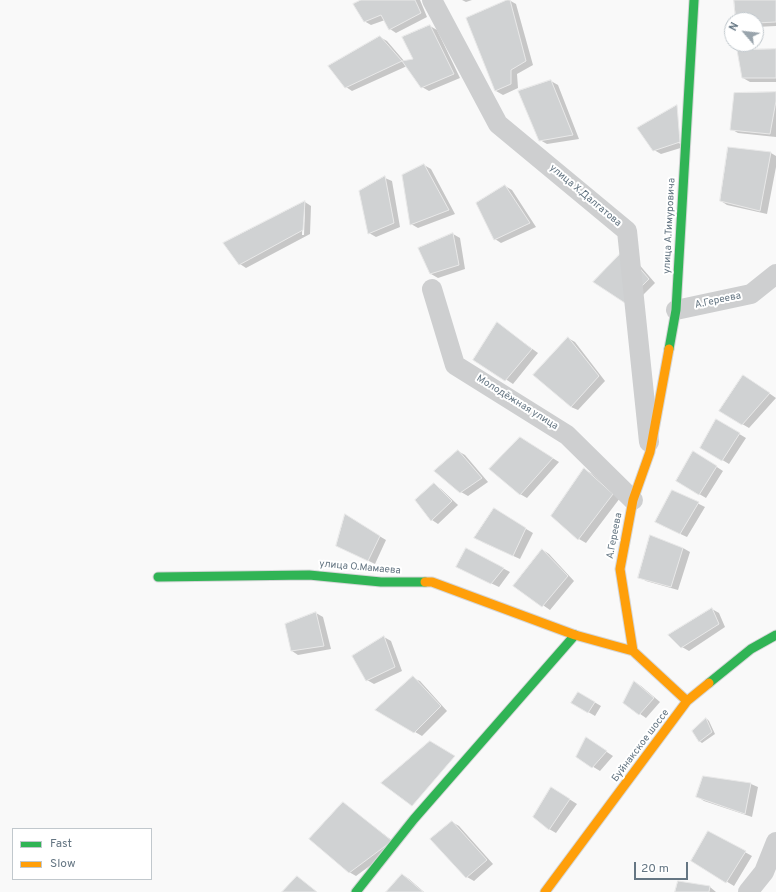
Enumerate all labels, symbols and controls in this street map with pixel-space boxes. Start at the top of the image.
north arrow [724,12,764,52]
text: N [726,20,742,34]
street label: улица Х.Далгатова [547,162,623,230]
street label: улица А.Тимуровича [661,178,679,274]
street label: А.Гереева [694,290,742,312]
street label: Молодёжная улица [474,373,560,433]
street label: A.Гереева [605,512,625,560]
street label: улица О.Мамаева [319,558,401,578]
street label: Буйнакское шоссе [610,707,672,785]
legend [12,828,152,880]
text: Fast [50,836,72,852]
scale bar [636,854,690,880]
text: Slow [50,856,76,872]
text: 20 m [641,861,669,877]

